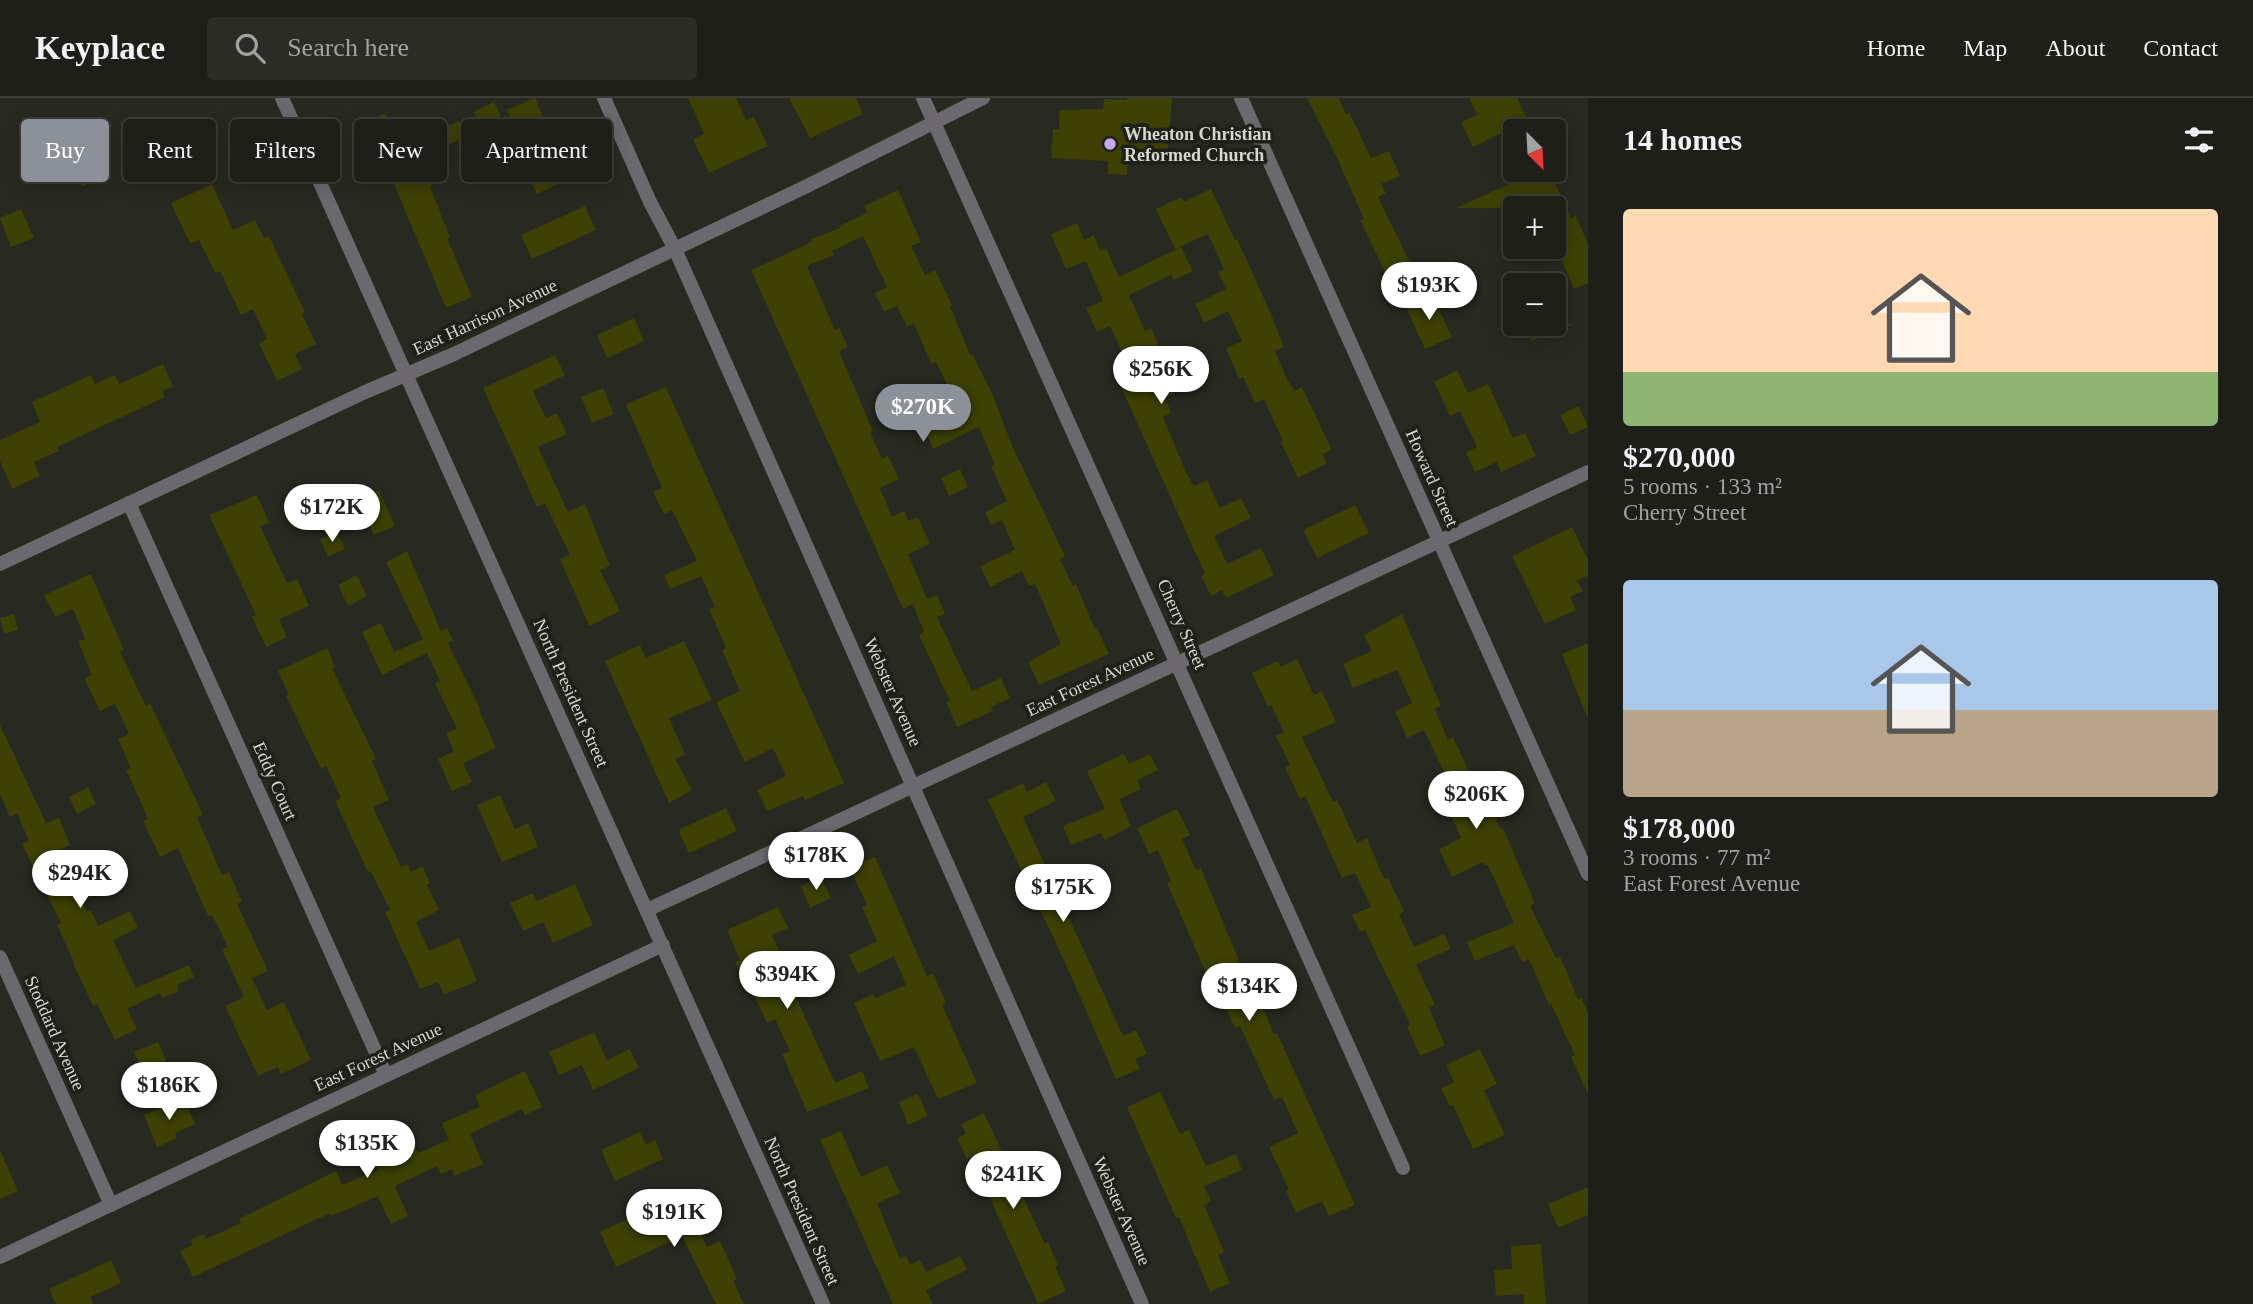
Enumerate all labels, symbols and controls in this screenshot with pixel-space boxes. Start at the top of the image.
search box [207,17,697,80]
icon: search [231,29,269,67]
text: Keyplace [35,30,165,66]
text: Search here [287,33,409,62]
text: Home [1867,35,1925,61]
text: Map [1963,35,2007,61]
text: About [2045,35,2105,61]
text: Contact [2143,35,2218,61]
chip: Buy [21,119,109,182]
chip: Rent [123,119,216,182]
chip: Filters [230,119,340,182]
chip: New [354,119,447,182]
chip: Apartment [461,119,612,182]
north arrow [1503,119,1566,182]
map controls [1503,119,1566,336]
icon: filters [2180,121,2218,159]
text: 14 homes [1623,123,1742,156]
place label: Wheaton Christian Reformed Church [1124,124,1272,165]
marker: Wheaton Christian Reformed Church [1102,136,1118,152]
button: + [1503,196,1566,259]
icon: home [1858,255,1984,381]
pin: $193K [1380,262,1478,322]
text: $193K [1397,272,1461,297]
button: − [1503,273,1566,336]
street label: East Harrison Avenue [410,275,560,359]
pin: $256K [1112,346,1210,406]
text: $256K [1129,356,1193,381]
pin: $270K [874,384,972,444]
text: $270K [891,394,955,419]
street label: Howard Street [1402,426,1462,530]
text: $270,000 [1623,440,1736,473]
text: 5 rooms · 133 m² [1623,474,1782,499]
pin: $172K [283,484,381,544]
text: $172K [300,494,364,519]
text: Cherry Street [1623,500,1746,525]
street label: Cherry Street [1153,576,1211,672]
street label: North President Street [529,616,613,770]
icon: home [1858,626,1984,752]
street label: Webster Avenue [860,635,926,749]
street label: East Forest Avenue [1023,644,1157,720]
street label: Eddy Court [249,739,301,823]
pin: $206K [1427,772,1525,831]
text: $206K [1444,781,1508,806]
text: $178,000 [1623,811,1736,844]
pin: $178K [767,832,865,892]
text: $178K [784,842,848,867]
text: 3 rooms · 77 m² [1623,845,1770,870]
pin: $294K [31,850,129,910]
text: $294K [48,860,112,885]
pin: $175K [1014,864,1112,924]
text: East Forest Avenue [1623,871,1800,896]
text: $175K [1031,874,1095,899]
pin: $394K [738,951,836,1011]
text: $394K [755,961,819,986]
pin: $134K [1200,964,1298,1023]
street label: Stoddard Avenue [21,973,89,1093]
text: $134K [1217,973,1281,998]
street label: East Forest Avenue [311,1019,445,1095]
pin: $186K [120,1062,218,1122]
text: $186K [137,1072,201,1097]
pin: $135K [318,1121,416,1180]
text: $135K [335,1130,399,1155]
street label: North President Street [760,1134,844,1288]
pin: $241K [964,1152,1062,1211]
street label: Webster Avenue [1089,1154,1155,1268]
text: $241K [981,1161,1045,1186]
pin: $191K [625,1190,723,1249]
text: $191K [642,1199,706,1224]

